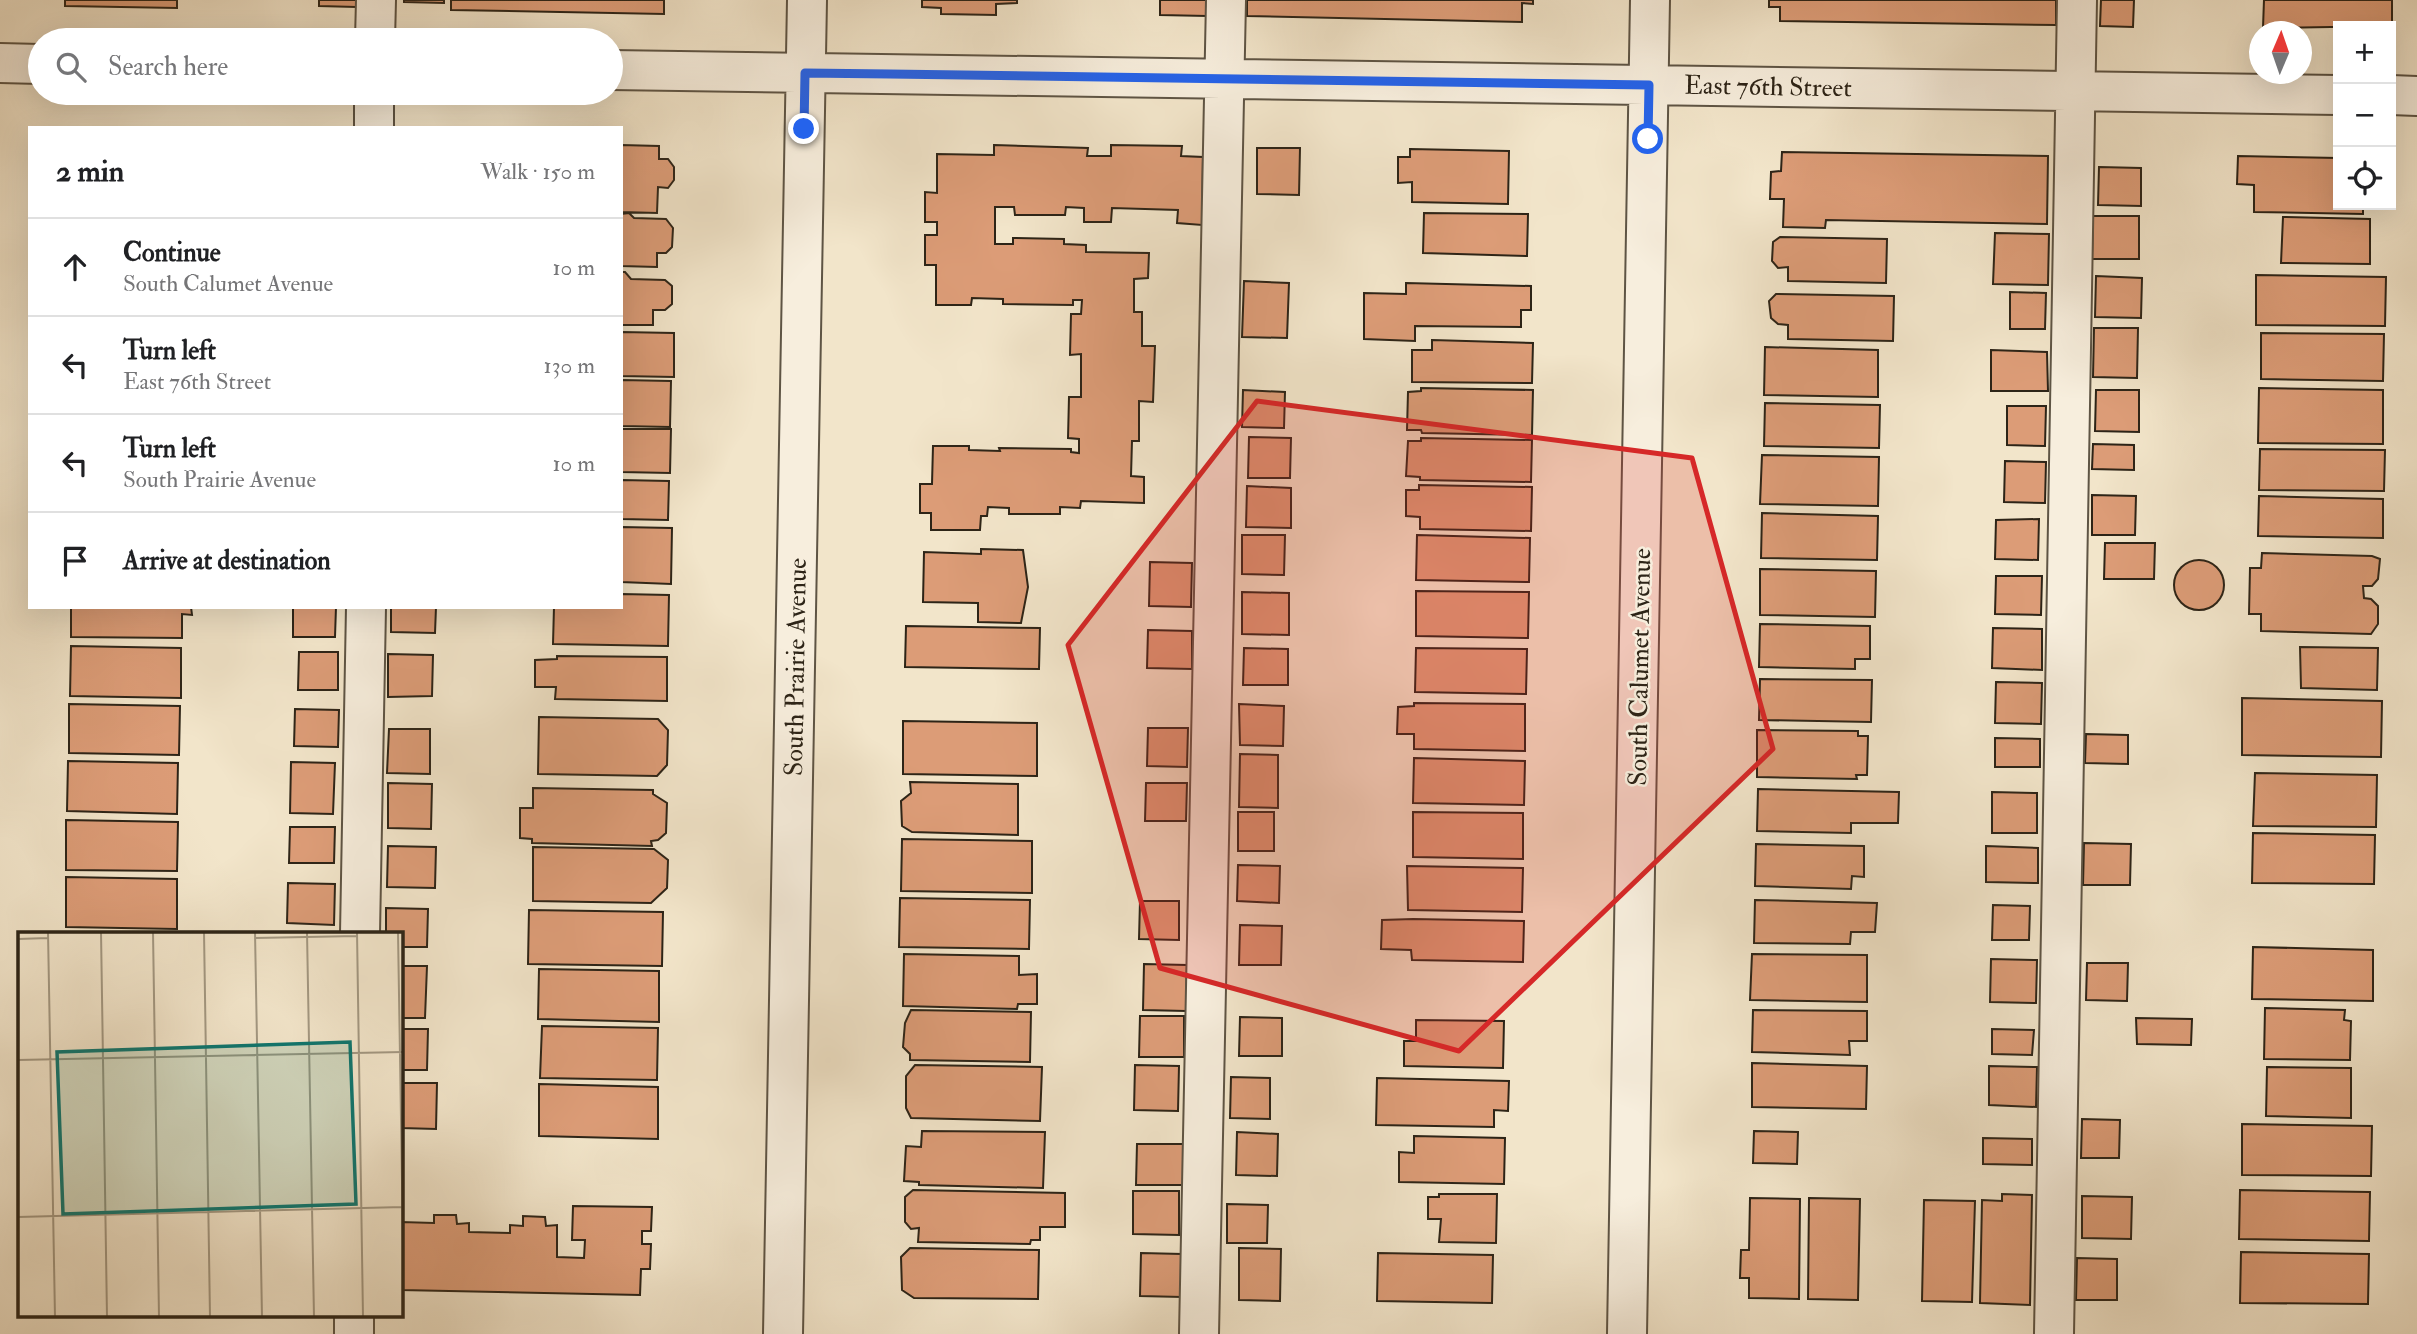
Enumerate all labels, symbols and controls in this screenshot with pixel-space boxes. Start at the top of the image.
north arrow [2249,21,2312,84]
map controls [2333,21,2396,210]
button: + [2333,21,2396,84]
search box [28,28,623,105]
icon: search [52,48,90,86]
text: Search here [108,51,228,83]
street label: East 76th Street [1684,70,1852,104]
button: − [2333,84,2396,147]
route end [788,113,819,144]
route start [1632,123,1663,154]
button: locate [2333,147,2396,210]
text: 2 min [56,153,124,190]
text: Walk · 150 m [481,157,595,186]
text: Continue [123,237,221,269]
icon: ahead [56,248,94,286]
text: 10 m [552,253,595,282]
text: South Calumet Avenue [123,269,333,298]
text: Turn left [123,335,216,367]
icon: left [56,346,94,384]
text: 130 m [543,351,595,380]
text: East 76th Street [123,367,271,396]
text: Turn left [123,433,216,465]
icon: left [56,444,94,482]
text: 10 m [552,449,595,478]
text: South Prairie Avenue [123,465,316,494]
icon: arrive [56,542,94,580]
text: Arrive at destination [123,545,331,577]
street label: South Calumet Avenue [1622,548,1658,786]
street label: South Prairie Avenue [778,557,814,776]
inset map [18,932,402,1316]

